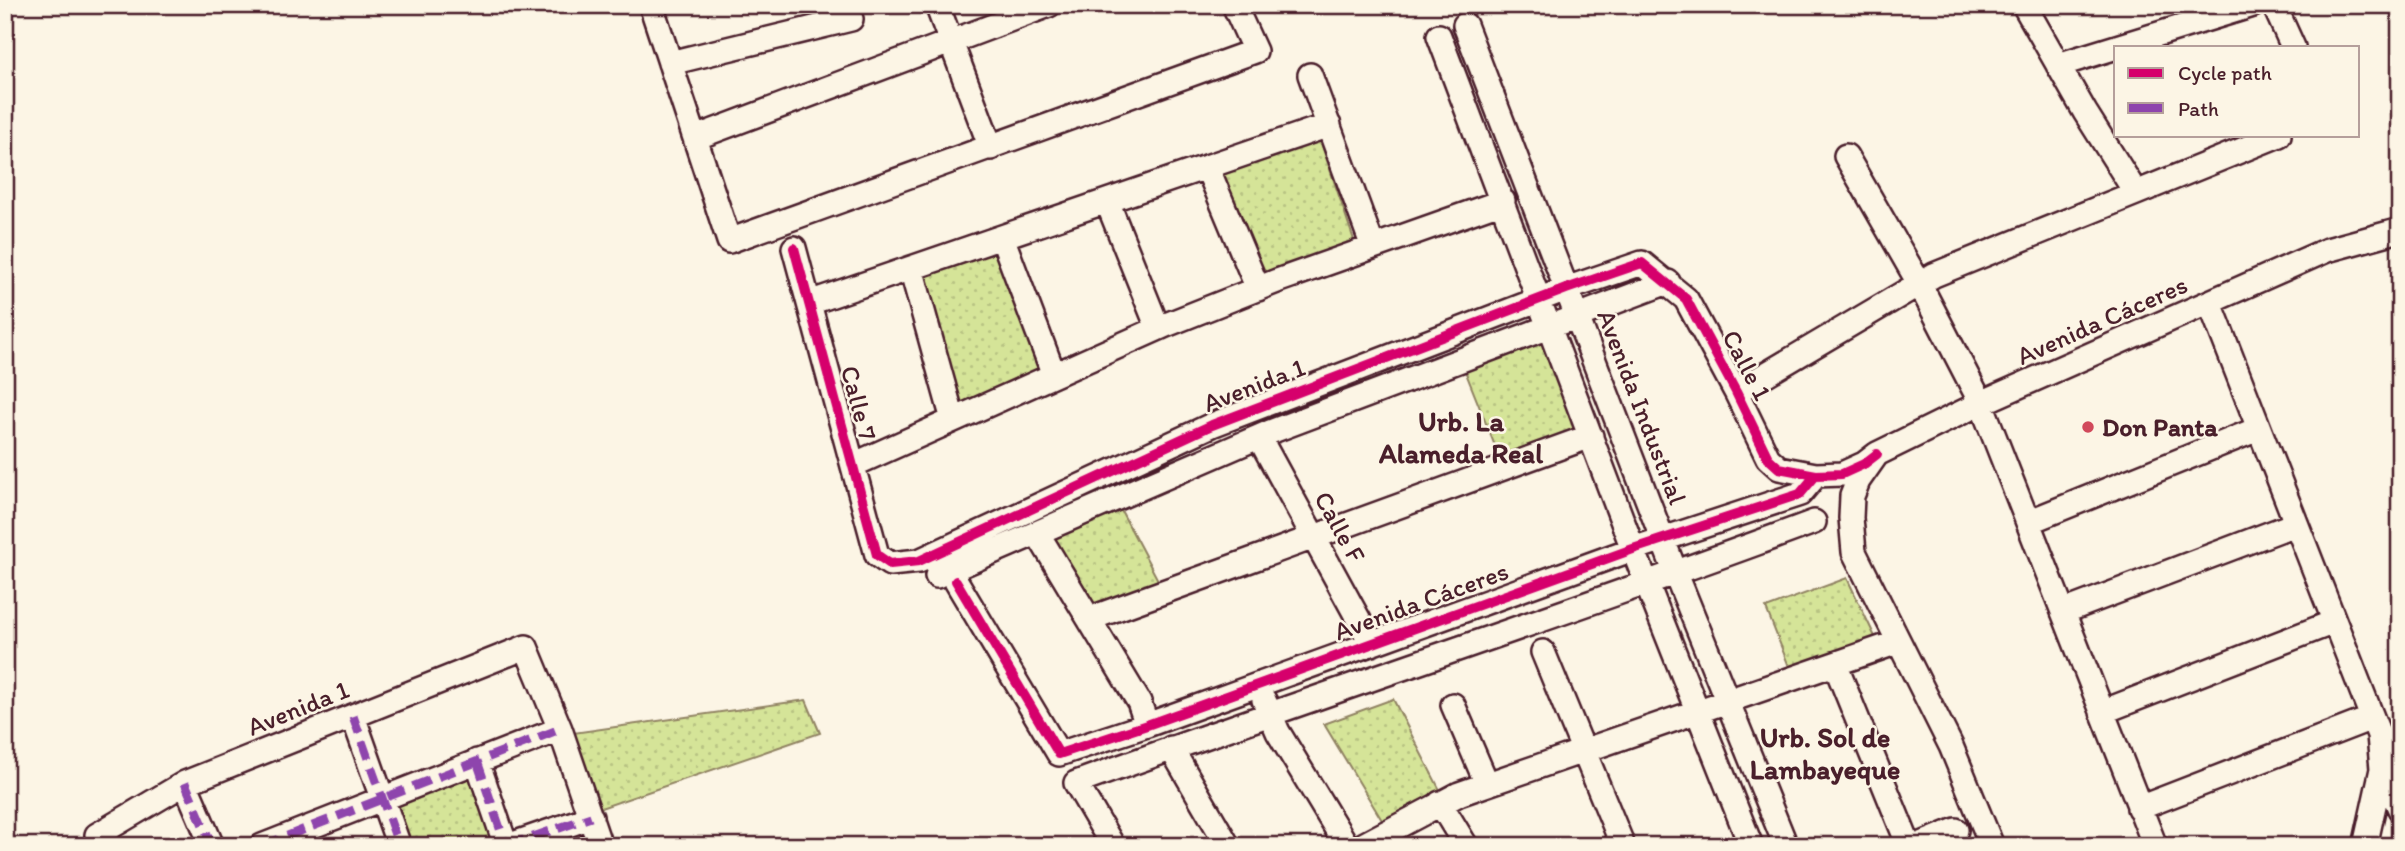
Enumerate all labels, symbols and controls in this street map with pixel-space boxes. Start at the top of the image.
legend [2114,46,2360,136]
text: Cycle path [2178,60,2272,85]
text: Path [2178,96,2219,121]
street label: Avenida Cáceres [2012,268,2192,372]
street label: Avenida Industrial [1590,305,1694,509]
street label: Calle 1 [1715,324,1779,406]
street label: Avenida 1 [1198,351,1310,419]
street label: Calle 7 [834,362,884,444]
district label: Urb. La Alameda Real [1378,404,1543,470]
place label: Don Panta [2102,411,2218,443]
marker: Don Panta [2080,419,2096,435]
street label: Calle F [1307,486,1373,569]
street label: Avenida Cáceres [1329,555,1513,647]
street label: Avenida 1 [242,673,354,743]
district label: Urb. Sol de Lambayeque [1750,720,1900,786]

